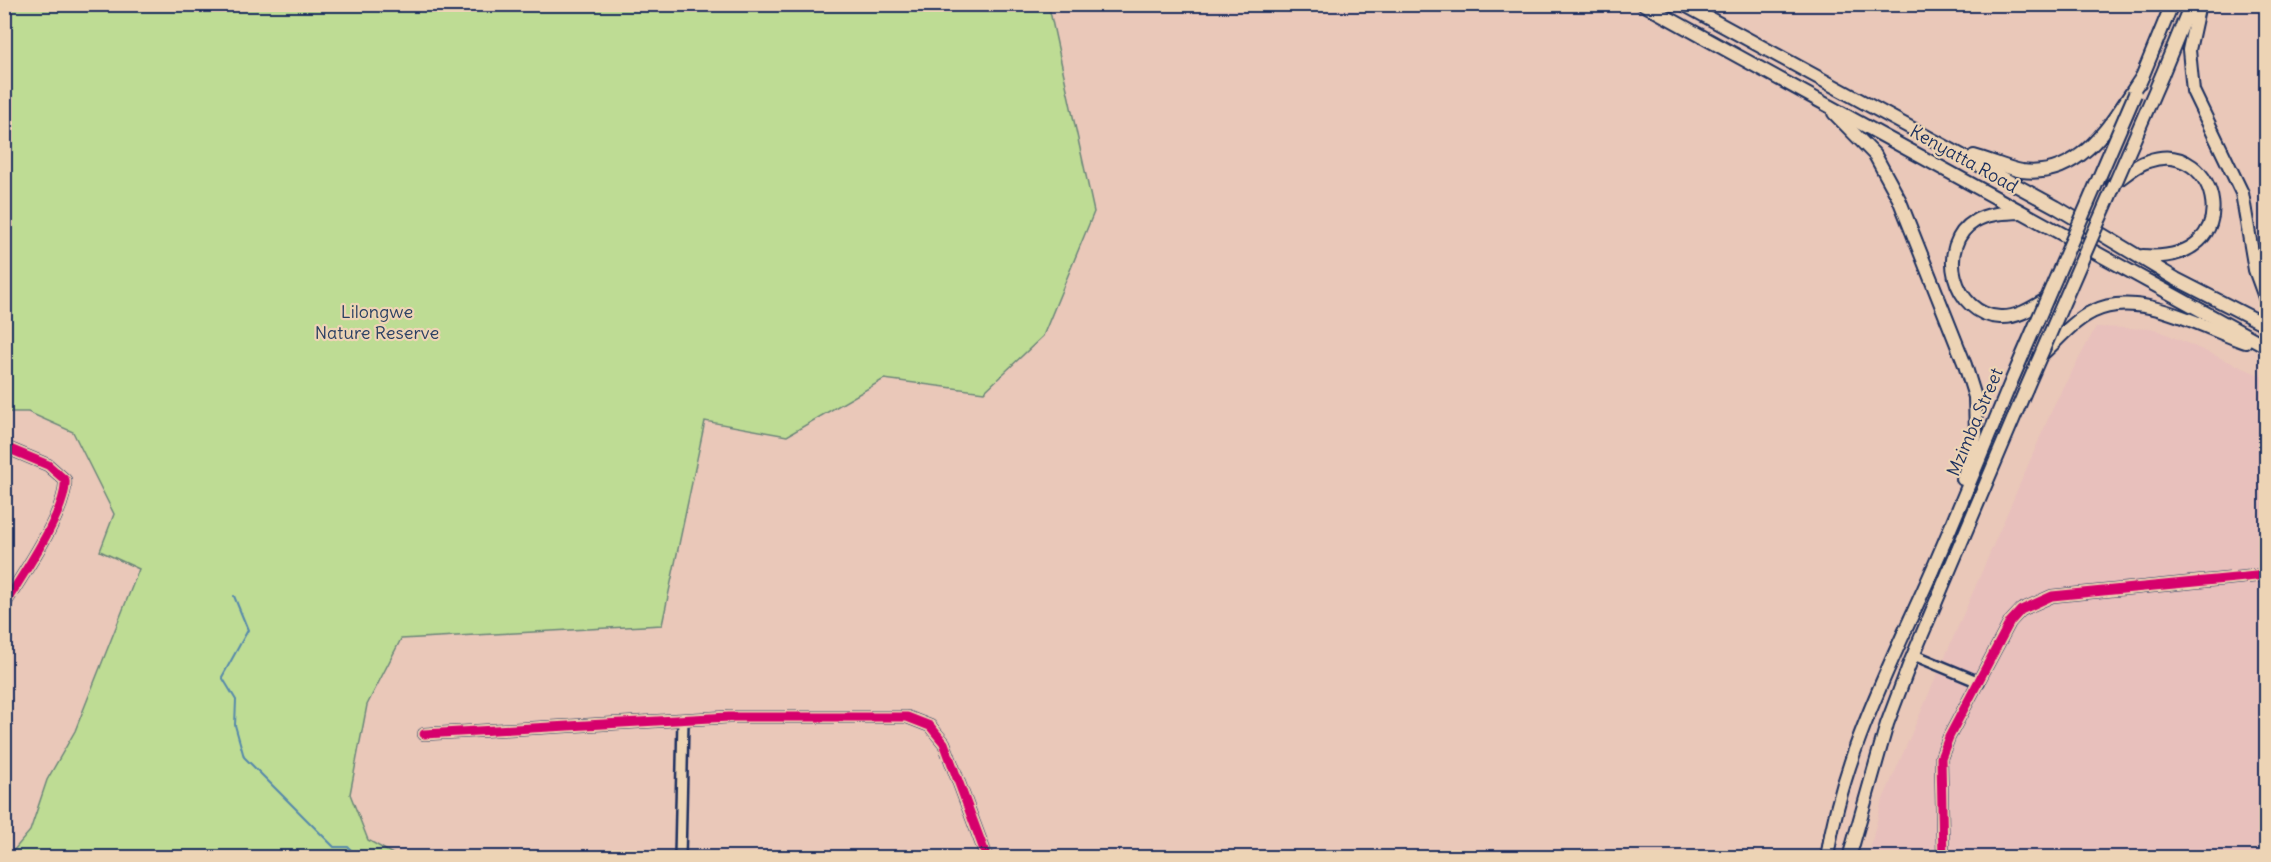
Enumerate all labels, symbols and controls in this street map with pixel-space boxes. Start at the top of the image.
street label: Kenyatta Road [1906,119,2023,198]
park label: Lilongwe Nature Reserve [315,300,439,344]
street label: Mzimba Street [1941,364,2008,479]

